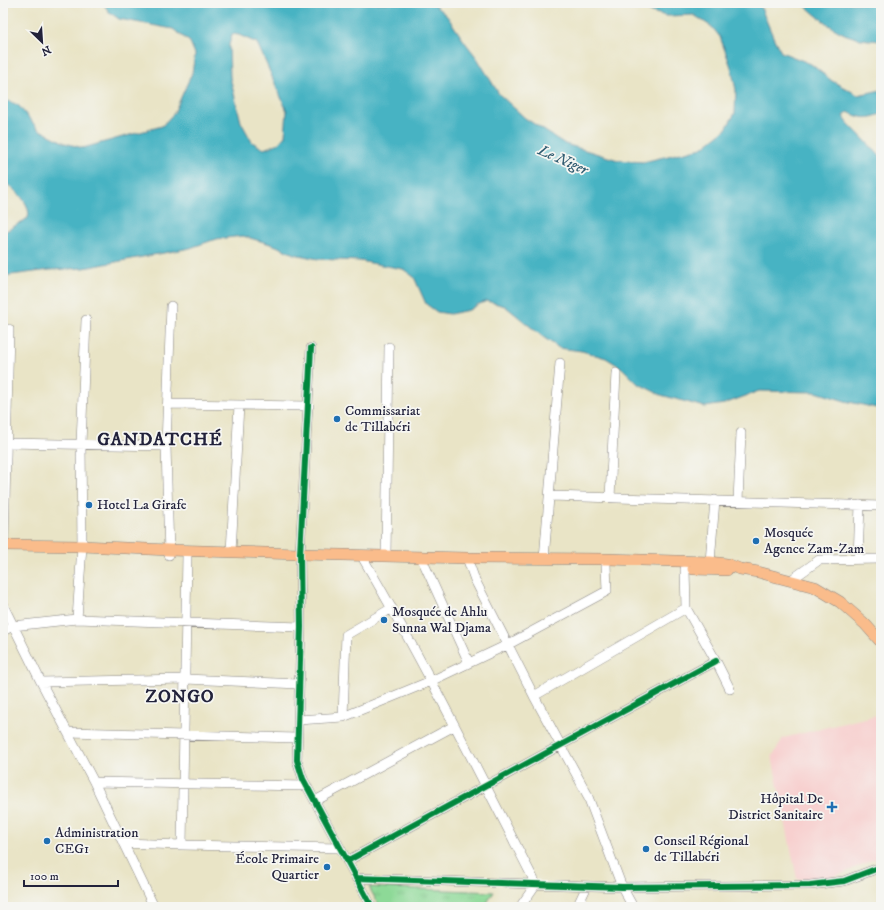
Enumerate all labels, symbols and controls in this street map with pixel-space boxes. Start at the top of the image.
north arrow [22,22,62,62]
text: N [39,42,53,58]
water label: Le Niger [534,140,592,180]
place label: Commissariat de Tillabéri [345,402,421,436]
marker: Commissariat de Tillabéri [332,414,342,424]
district label: GANDATCHÉ [97,428,223,451]
place label: Hotel La Girafe [97,496,187,514]
marker: Hotel La Girafe [84,500,94,510]
place label: Mosquée Agence Zam-Zam [764,524,865,558]
marker: Mosquée Agence Zam-Zam [751,536,761,546]
place label: Mosquée de Ahlu Sunna Wal Djama [392,603,491,637]
marker: Mosquée de Ahlu Sunna Wal Djama [379,615,389,625]
district label: ZONGO [145,686,215,708]
place label: Hôpital De District Sanitaire [728,790,823,824]
marker: Hôpital De District Sanitaire [826,801,838,813]
place label: Administration CEG1 [55,824,139,858]
place label: Conseil Régional de Tillabéri [654,832,749,866]
marker: Administration CEG1 [42,836,52,846]
marker: Conseil Régional de Tillabéri [641,844,651,854]
place label: École Primaire Quartier [235,850,320,884]
scale bar [24,862,118,888]
marker: École Primaire Quartier [322,862,332,872]
text: 100 m [30,869,59,884]

